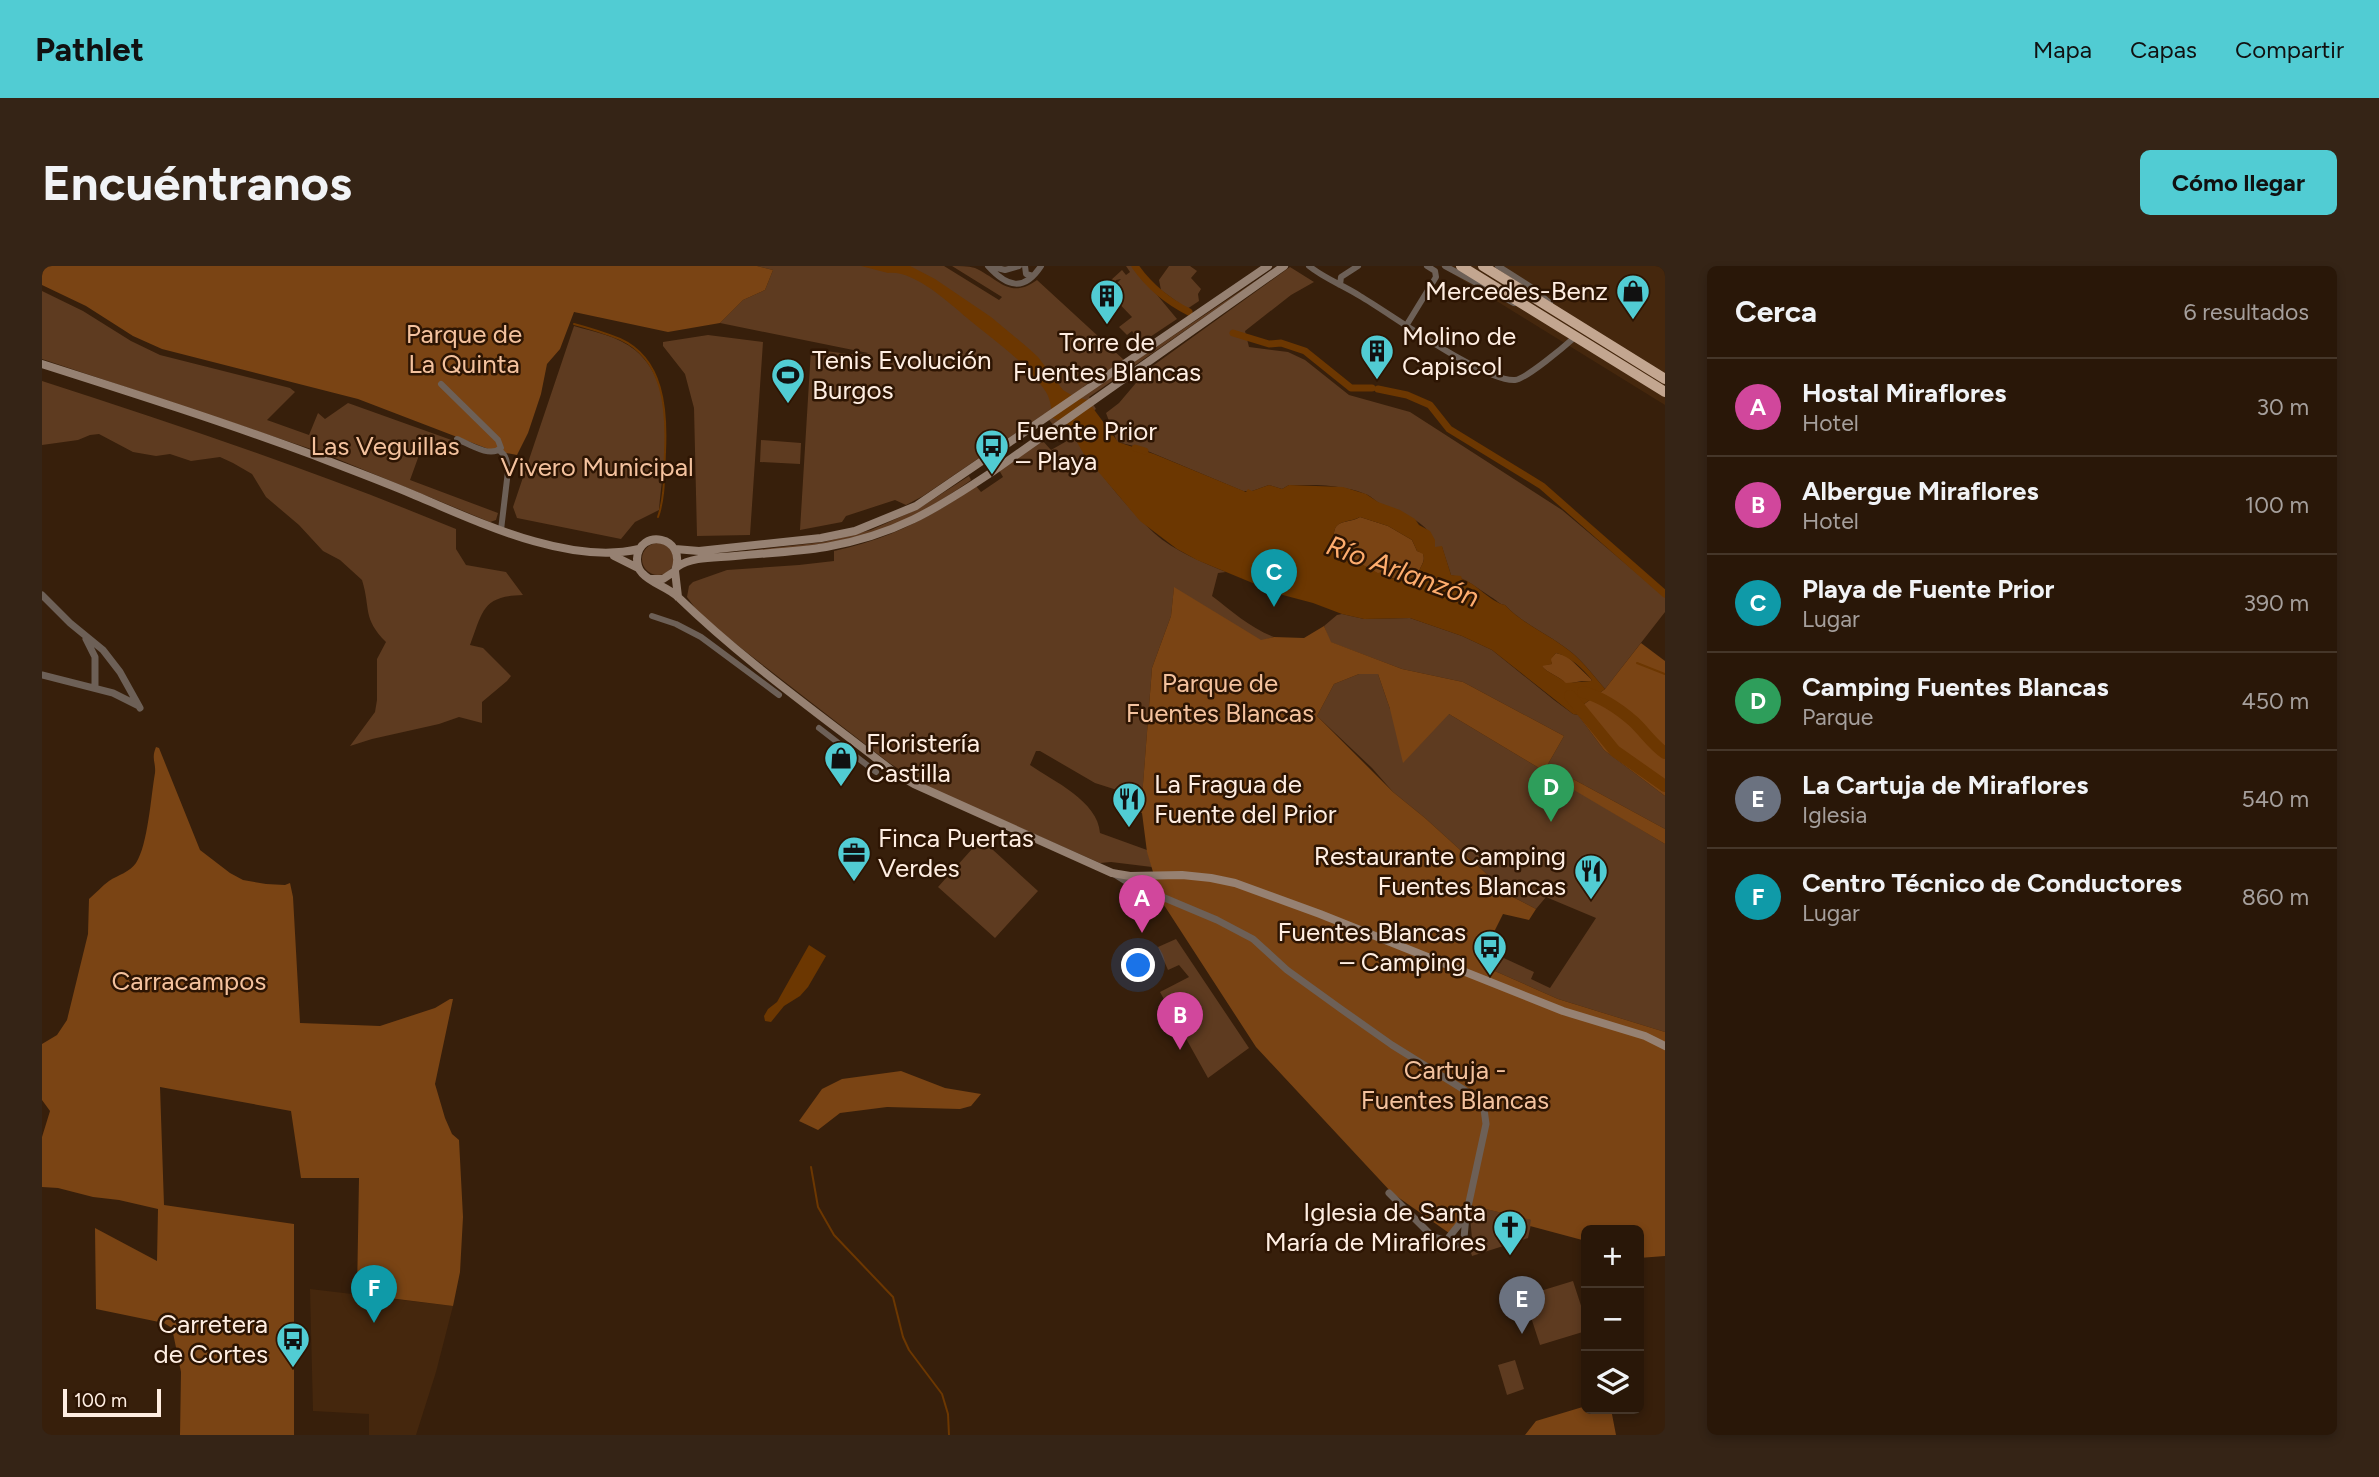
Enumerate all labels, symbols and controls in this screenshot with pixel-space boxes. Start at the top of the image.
text: Pathlet [35,30,144,69]
text: Mapa [2033,35,2092,64]
text: Capas [2130,35,2197,64]
text: Compartir [2235,35,2344,64]
button: Cómo llegar [2140,150,2337,215]
text: Encuéntranos [42,153,352,212]
shop icon: Mercedes-Benz [1614,272,1652,321]
place label: Mercedes-Benz [1425,275,1608,307]
building icon: Torre de Fuentes Blancas [1088,277,1126,326]
text: Cerca [1735,293,1817,330]
text: 6 resultados [2183,298,2309,326]
park label: Parque de La Quinta [406,318,522,380]
place label: Molino de Capiscol [1402,320,1516,382]
place label: Torre de Fuentes Blancas [1013,326,1201,388]
building icon: Molino de Capiscol [1358,332,1396,381]
place label: Tenis Evolución Burgos [812,344,992,406]
sports icon: Tenis Evolución Burgos [769,356,807,405]
text: Hostal Miraflores [1802,377,2006,409]
text: A [1750,393,1766,421]
text: 30 m [2256,393,2309,421]
text: Hotel [1802,409,1859,437]
place label: Fuente Prior – Playa [1016,415,1157,477]
bus stop icon: Fuente Prior – Playa [973,427,1011,476]
park label: Las Veguillas [310,430,460,462]
park label: Vivero Municipal [500,451,694,483]
text: Albergue Miraflores [1802,475,2039,507]
text: B [1751,491,1765,519]
text: 100 m [2245,491,2309,519]
text: Hotel [1802,507,1859,535]
water label: Río Arlanzón [1322,528,1484,614]
pin: C [1251,549,1297,607]
text: Playa de Fuente Prior [1802,573,2054,605]
text: C [1750,589,1766,617]
text: 390 m [2243,589,2309,617]
text: Lugar [1802,605,1860,633]
park label: Parque de Fuentes Blancas [1126,667,1314,729]
text: Camping Fuentes Blancas [1802,671,2109,703]
text: D [1750,687,1766,715]
text: 450 m [2241,687,2309,715]
text: Parque [1802,703,1873,731]
place label: Floristería Castilla [866,727,980,789]
shop icon: Floristería Castilla [822,739,860,788]
pin: D [1528,764,1574,822]
place label: La Fragua de Fuente del Prior [1154,768,1337,830]
text: La Cartuja de Miraflores [1802,769,2088,801]
restaurant icon: La Fragua de Fuente del Prior [1110,780,1148,829]
text: E [1751,785,1765,813]
text: 540 m [2241,785,2309,813]
text: Iglesia [1802,801,1867,829]
place label: Finca Puertas Verdes [878,822,1034,884]
office icon: Finca Puertas Verdes [835,834,873,883]
place label: Restaurante Camping Fuentes Blancas [1314,840,1566,902]
restaurant icon: Restaurante Camping Fuentes Blancas [1572,852,1610,901]
text: Centro Técnico de Conductores [1802,867,2182,899]
pin: A [1119,875,1165,933]
text: F [1752,883,1764,911]
text: 860 m [2242,883,2309,911]
text: Lugar [1802,899,1860,927]
place label: Fuentes Blancas – Camping [1278,916,1466,978]
bus stop icon: Fuentes Blancas – Camping [1471,928,1509,977]
your location [1121,948,1155,982]
park label: Carracampos [112,965,266,997]
pin: B [1157,992,1203,1050]
park label: Cartuja - Fuentes Blancas [1361,1054,1549,1116]
place label: Iglesia de Santa María de Miraflores [1265,1196,1486,1258]
church icon: Iglesia de Santa María de Miraflores [1491,1208,1529,1257]
map controls [1581,1225,1644,1414]
button: + [1581,1225,1644,1288]
pin: F [351,1265,397,1323]
pin: E [1499,1276,1545,1334]
button: − [1581,1288,1644,1351]
place label: Carretera de Cortes [153,1308,268,1370]
bus stop icon: Carretera de Cortes [274,1320,312,1369]
button: layers [1581,1351,1644,1414]
scale bar [63,1386,161,1418]
text: 100 m [74,1389,127,1412]

